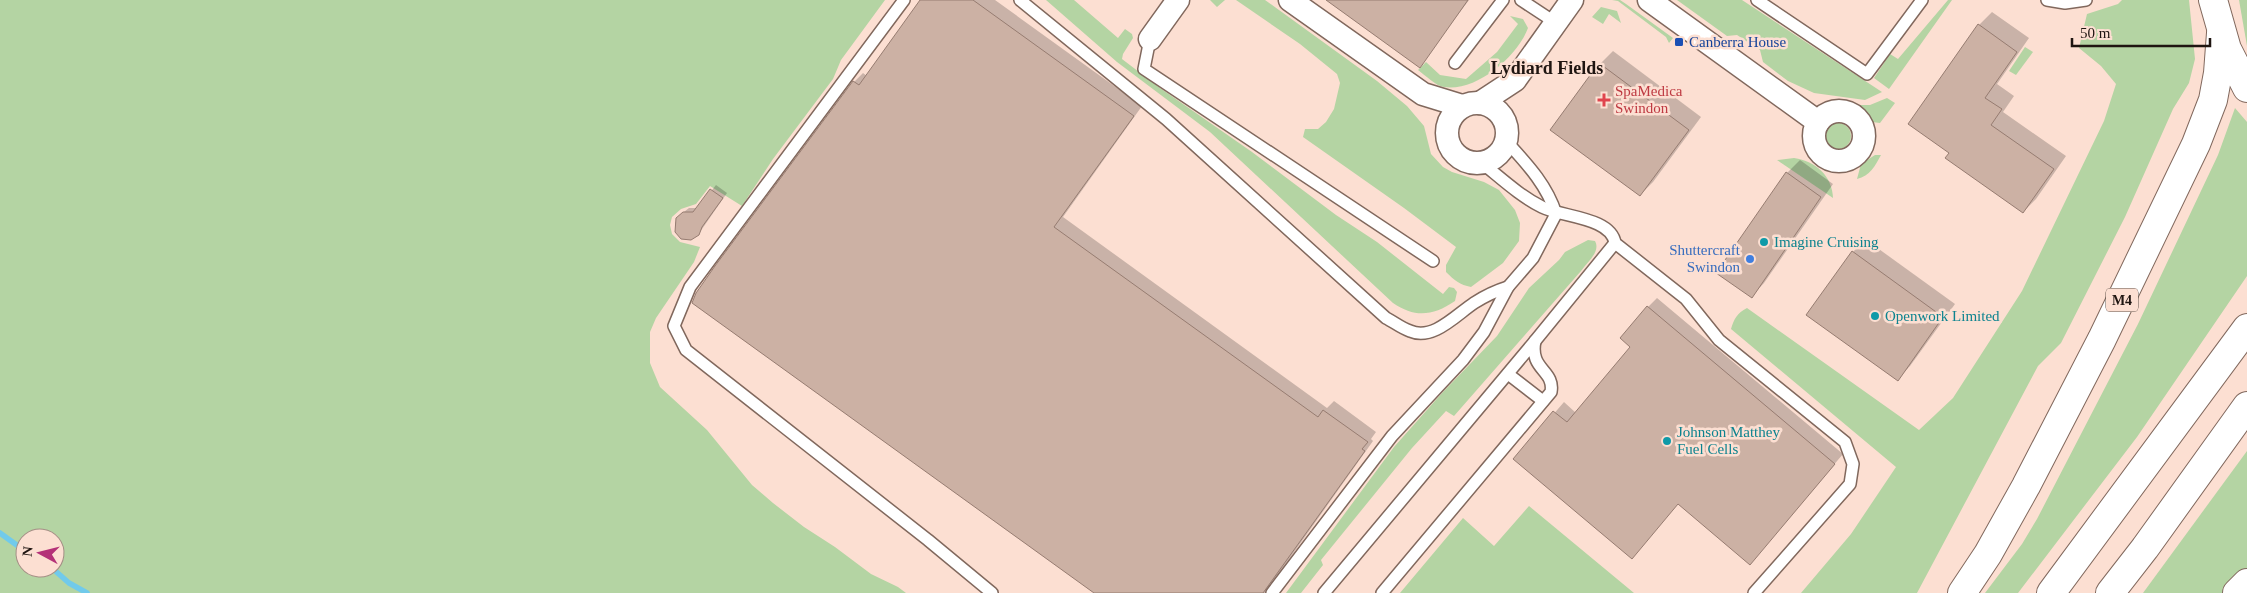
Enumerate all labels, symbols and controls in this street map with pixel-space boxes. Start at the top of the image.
scale bar [2072,15,2210,47]
text: 50 m [2080,25,2111,41]
place label: Canberra House [1689,34,1786,50]
marker: Canberra House [1673,36,1685,48]
district label: Lydiard Fields [1491,58,1603,78]
place label: SpaMedica Swindon [1615,83,1683,116]
marker: SpaMedica Swindon [1597,93,1611,107]
place label: Imagine Cruising [1774,234,1879,250]
marker: Imagine Cruising [1758,236,1770,248]
place label: Shuttercraft Swindon [1669,242,1741,275]
marker: Shuttercraft Swindon [1744,253,1756,265]
road number: M4 [2106,288,2138,312]
place label: Openwork Limited [1885,308,2000,324]
marker: Openwork Limited [1869,310,1881,322]
place label: Johnson Matthey Fuel Cells [1677,424,1780,457]
marker: Johnson Matthey Fuel Cells [1661,435,1673,447]
north arrow [15,528,65,578]
text: N [20,546,36,557]

